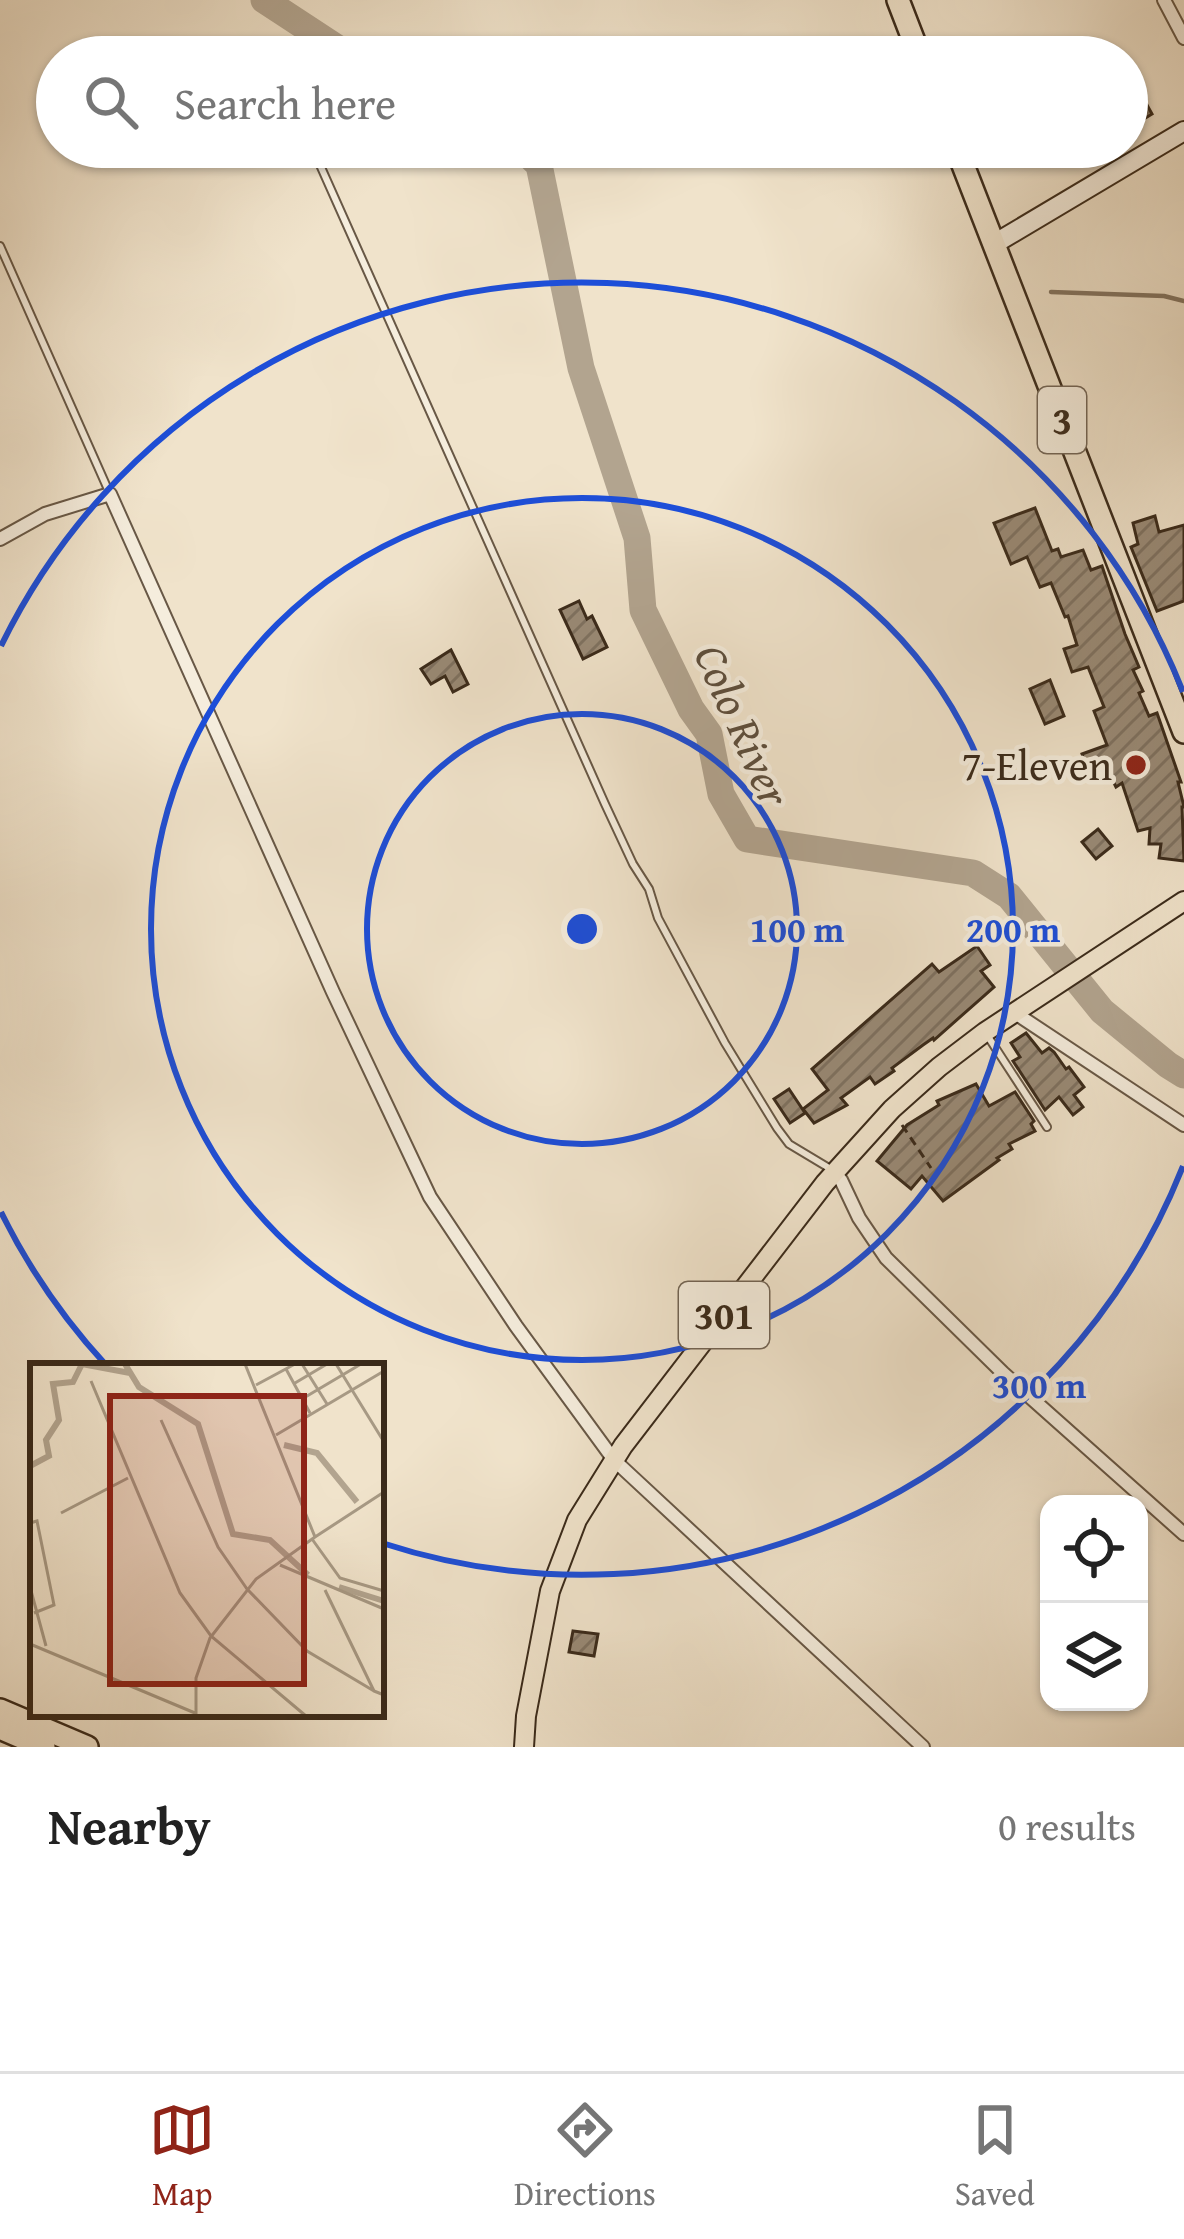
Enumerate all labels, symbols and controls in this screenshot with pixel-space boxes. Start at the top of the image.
search box [36,36,1148,168]
icon: search [78,69,144,135]
text: Search here [174,70,396,135]
road number: 3 [1038,387,1086,453]
water label: Colo River [679,633,809,818]
place label: 7-Eleven [961,734,1112,795]
marker: 7-Eleven [1123,752,1149,778]
text: 100 m [750,902,845,955]
text: 200 m [966,902,1061,955]
centre of rings [561,908,603,950]
road number: 301 [679,1282,769,1348]
text: 300 m [992,1358,1087,1411]
inset map [30,1363,384,1717]
map controls [1040,1495,1148,1711]
button: locate [1040,1495,1148,1603]
button: layers [1040,1603,1148,1711]
text: Nearby [48,1788,211,1863]
text: 0 results [998,1797,1136,1854]
tab: Map [149,2097,215,2217]
tab: Directions [514,2097,656,2217]
tab: Saved [955,2097,1035,2217]

